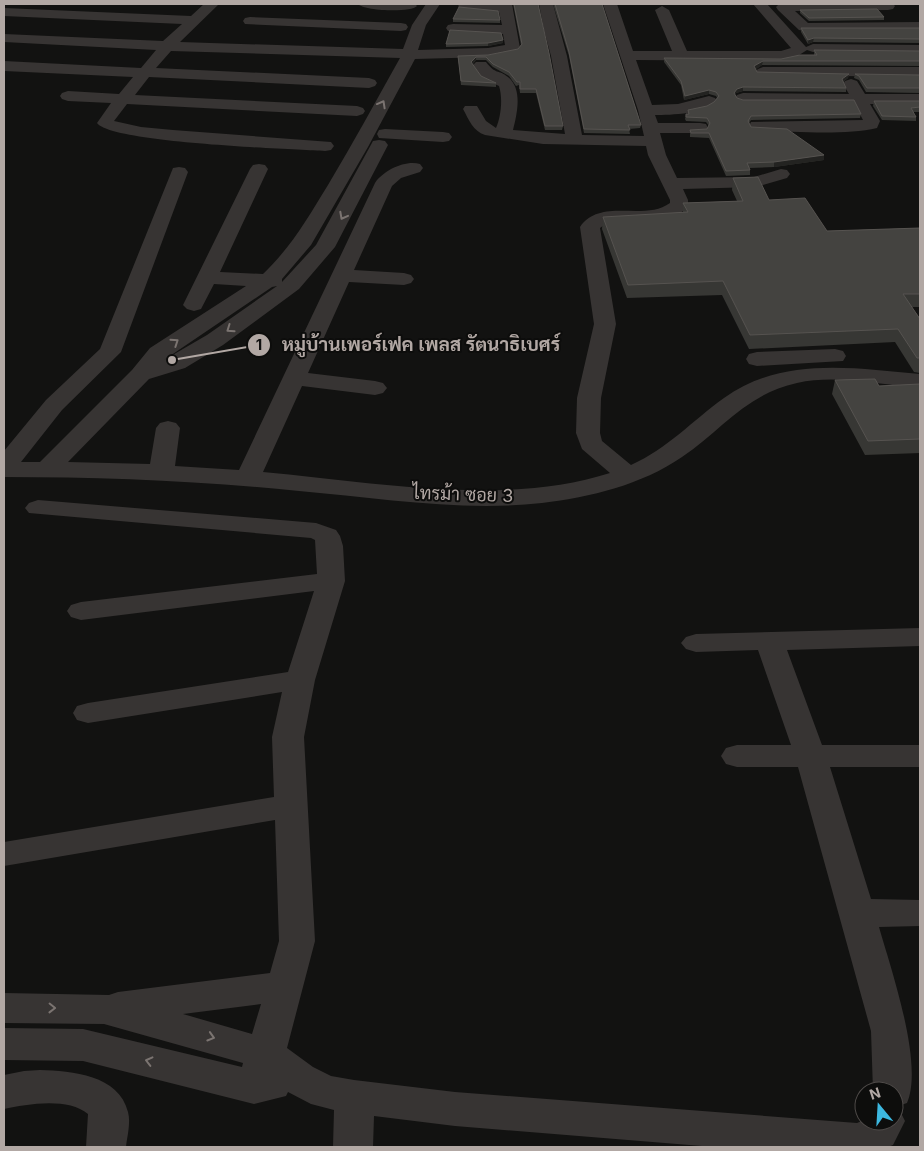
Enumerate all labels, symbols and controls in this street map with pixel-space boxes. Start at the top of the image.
one-way arrow [376,101,386,110]
one-way arrow [339,210,349,219]
one-way arrow [226,323,236,332]
callout: หมู่บ้านเพอร์เฟค เพลส รัตนาธิเบศร์ [246,328,570,362]
text: หมู่บ้านเพอร์เฟค เพลส รัตนาธิเบศร์ [282,332,562,358]
text: 1 [256,335,262,354]
one-way arrow [170,338,179,348]
street label: ไทรม้า ซอย 3 [410,480,514,506]
one-way arrow [49,1003,57,1013]
one-way arrow [207,1032,215,1042]
one-way arrow [145,1056,153,1066]
north arrow [854,1081,904,1131]
text: N [867,1083,883,1103]

